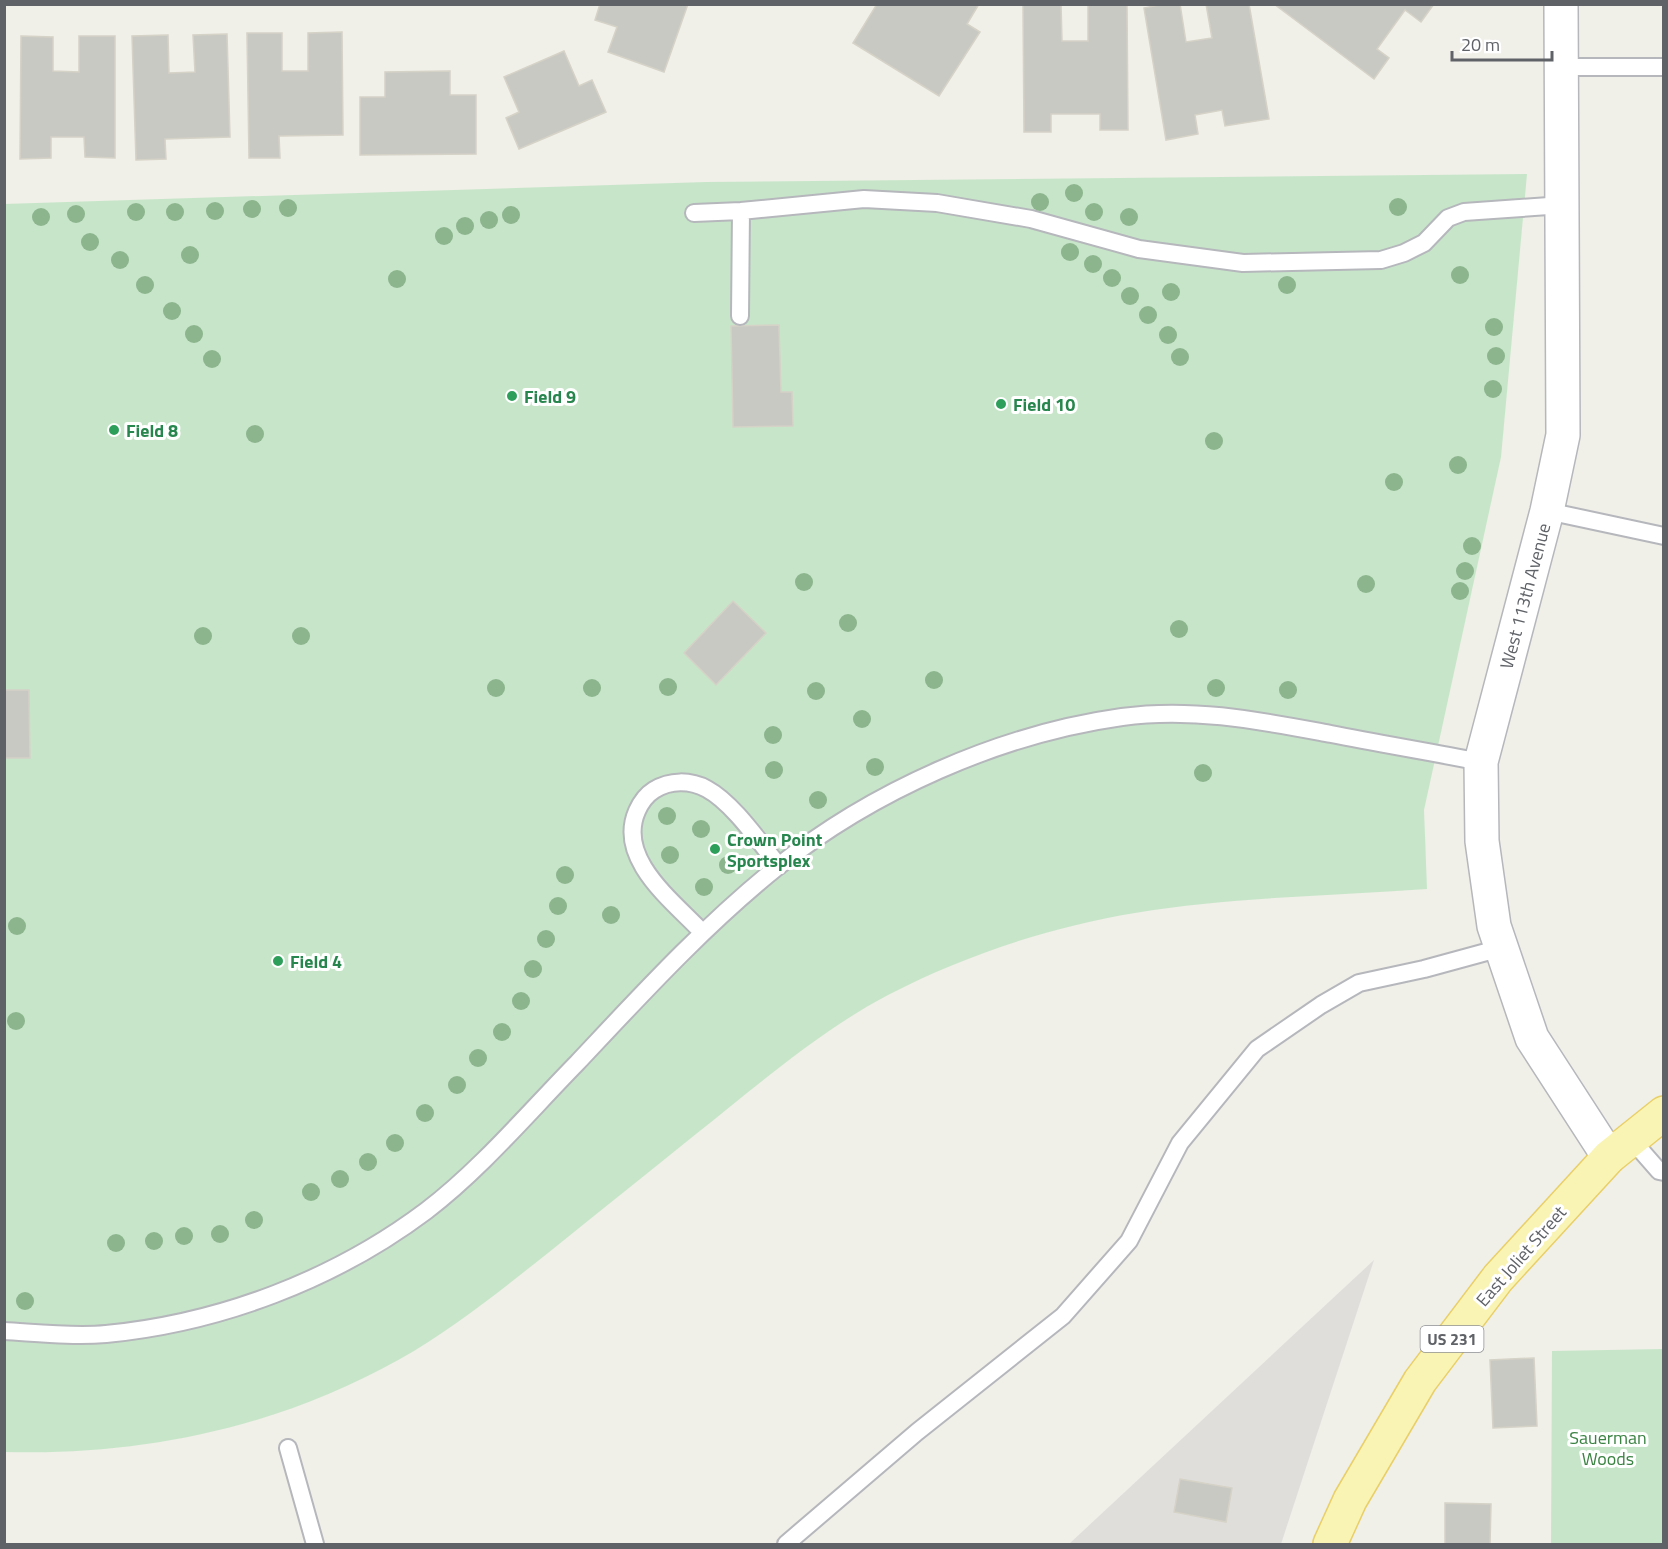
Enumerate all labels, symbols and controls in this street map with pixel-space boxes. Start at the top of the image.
scale bar [1452,24,1552,62]
text: 20 m [1461,31,1500,58]
place label: Field 9 [524,383,576,410]
marker: Field 9 [505,389,519,403]
place label: Field 10 [1013,391,1075,418]
marker: Field 10 [994,397,1008,411]
place label: Field 8 [126,417,178,444]
marker: Field 8 [107,423,121,437]
street label: West 113th Avenue [1493,520,1557,672]
place label: Crown Point Sportsplex [727,826,823,874]
marker: Crown Point Sportsplex [708,842,722,856]
place label: Field 4 [290,948,342,975]
marker: Field 4 [271,954,285,968]
street label: East Joliet Street [1469,1199,1573,1312]
road number: US 231 [1420,1326,1484,1352]
park label: Sauerman Woods [1569,1424,1647,1472]

